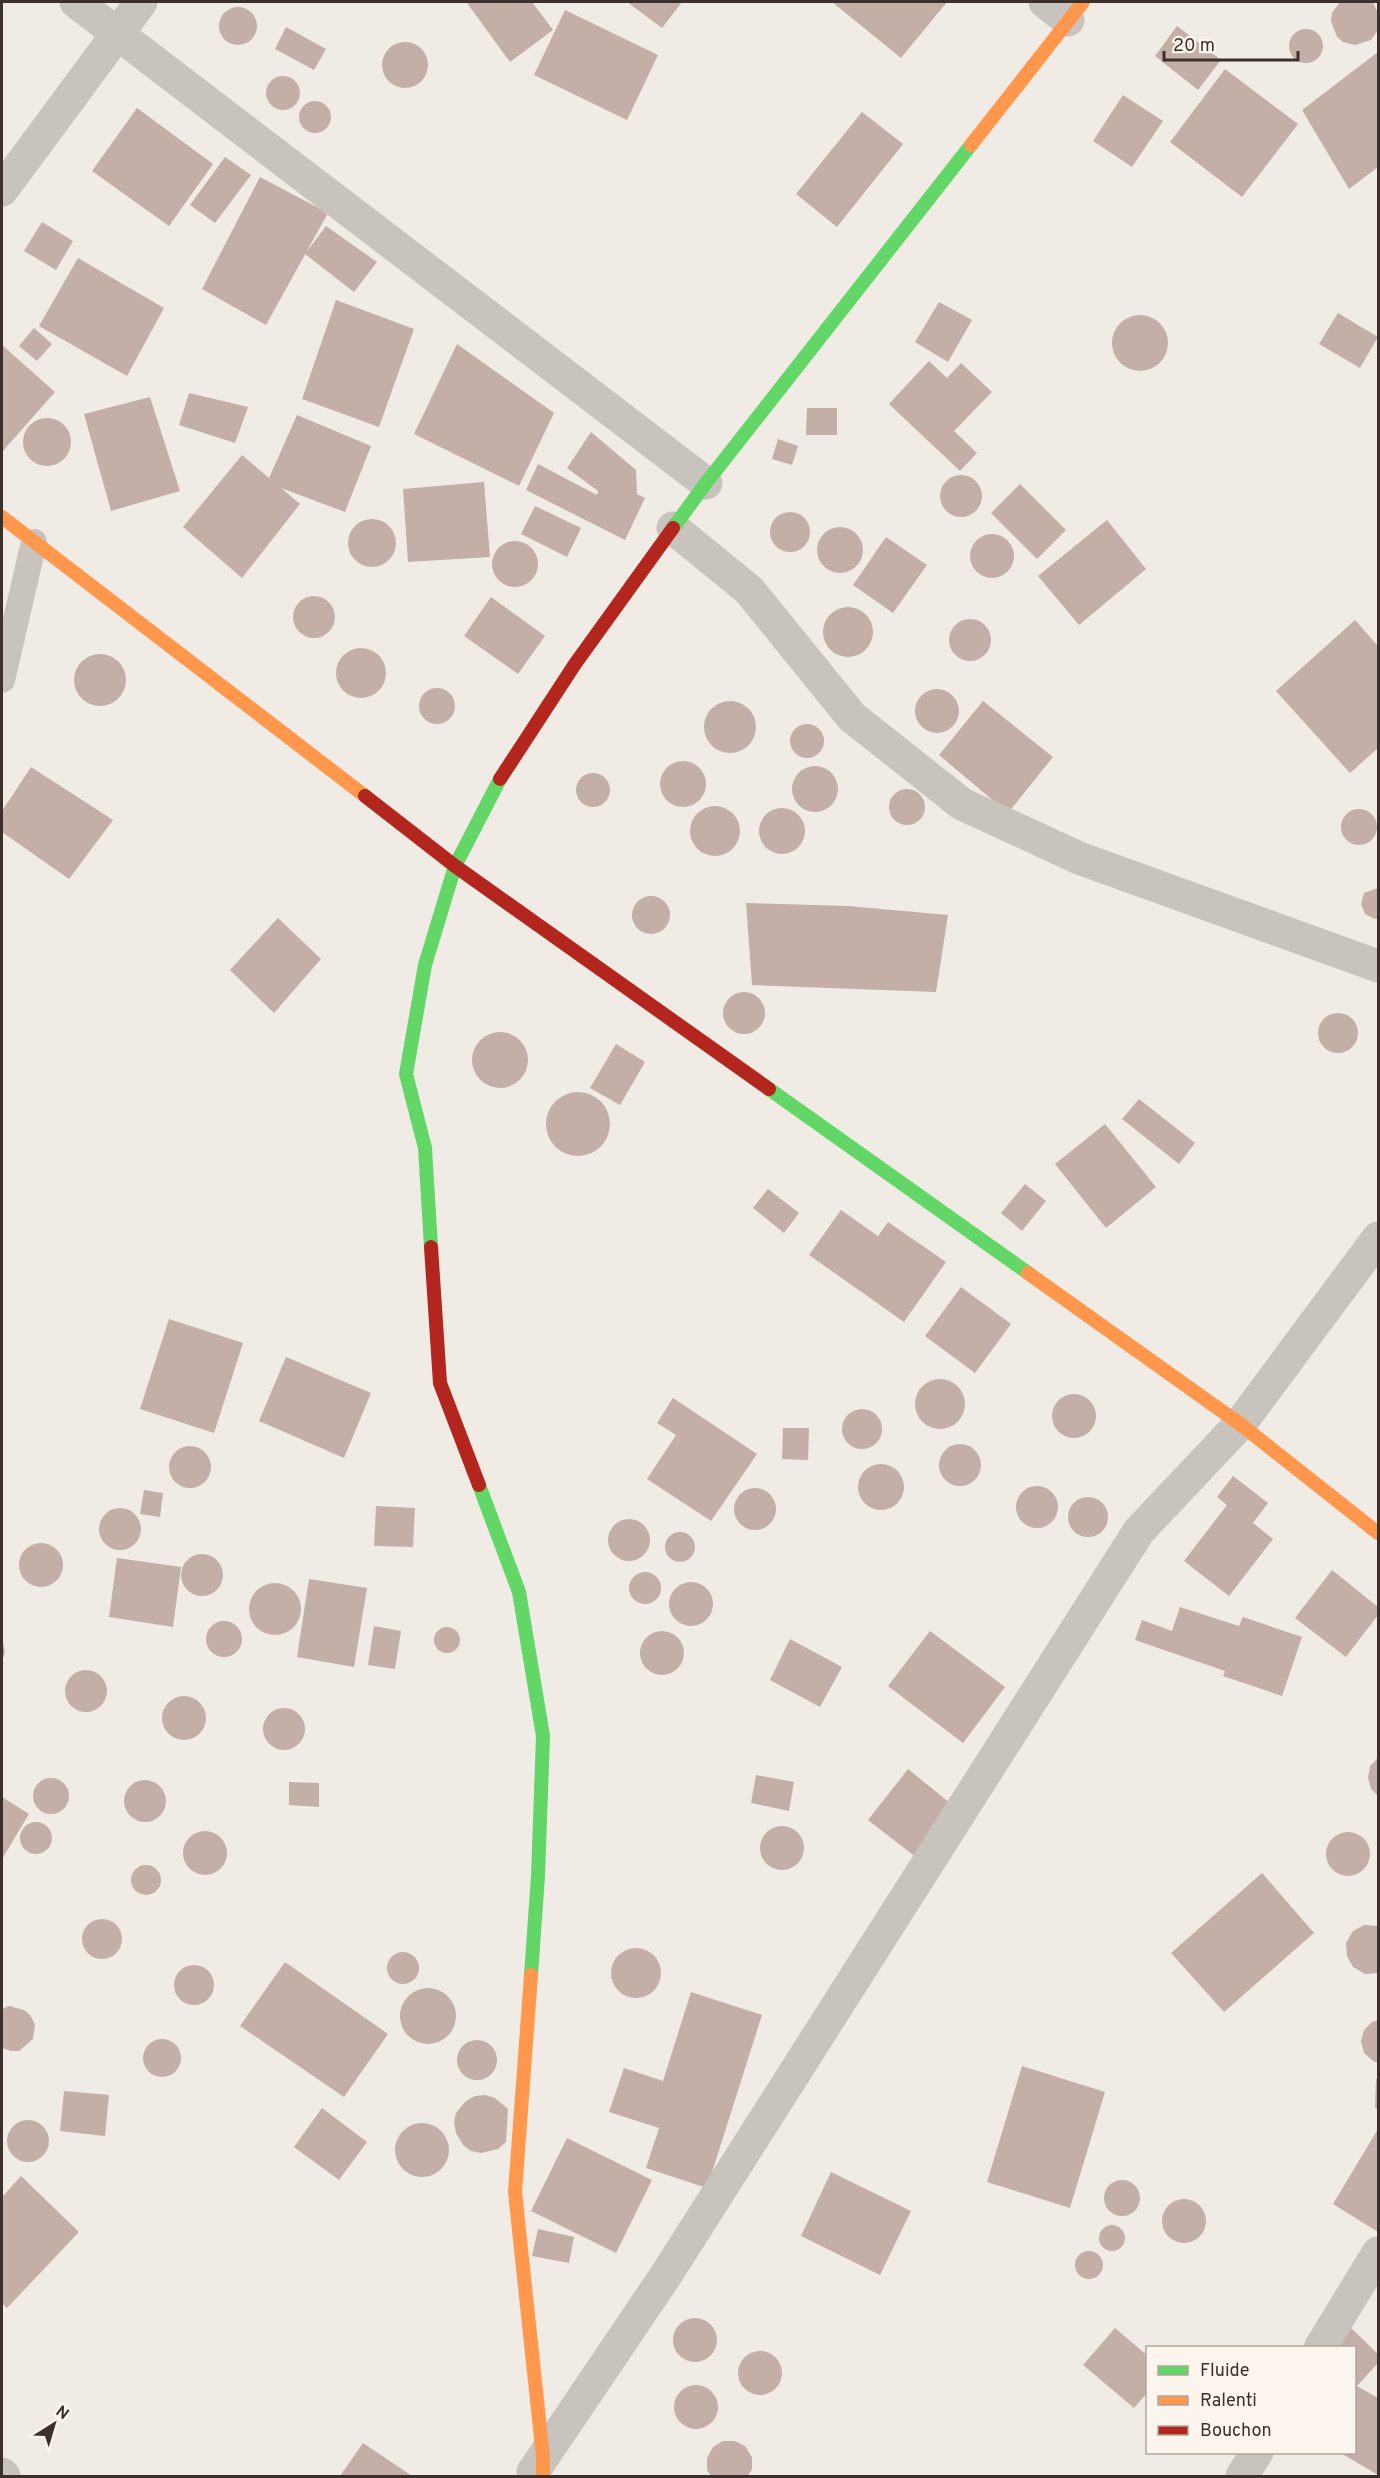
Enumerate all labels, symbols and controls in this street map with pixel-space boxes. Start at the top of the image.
scale bar [1164,24,1298,62]
text: 20 m [1173,35,1215,58]
legend [1146,2346,1356,2454]
text: Fluide [1200,2360,1249,2383]
text: Ralenti [1200,2390,1257,2413]
north arrow [24,2394,84,2454]
text: N [51,2402,72,2425]
text: Bouchon [1200,2420,1272,2443]

